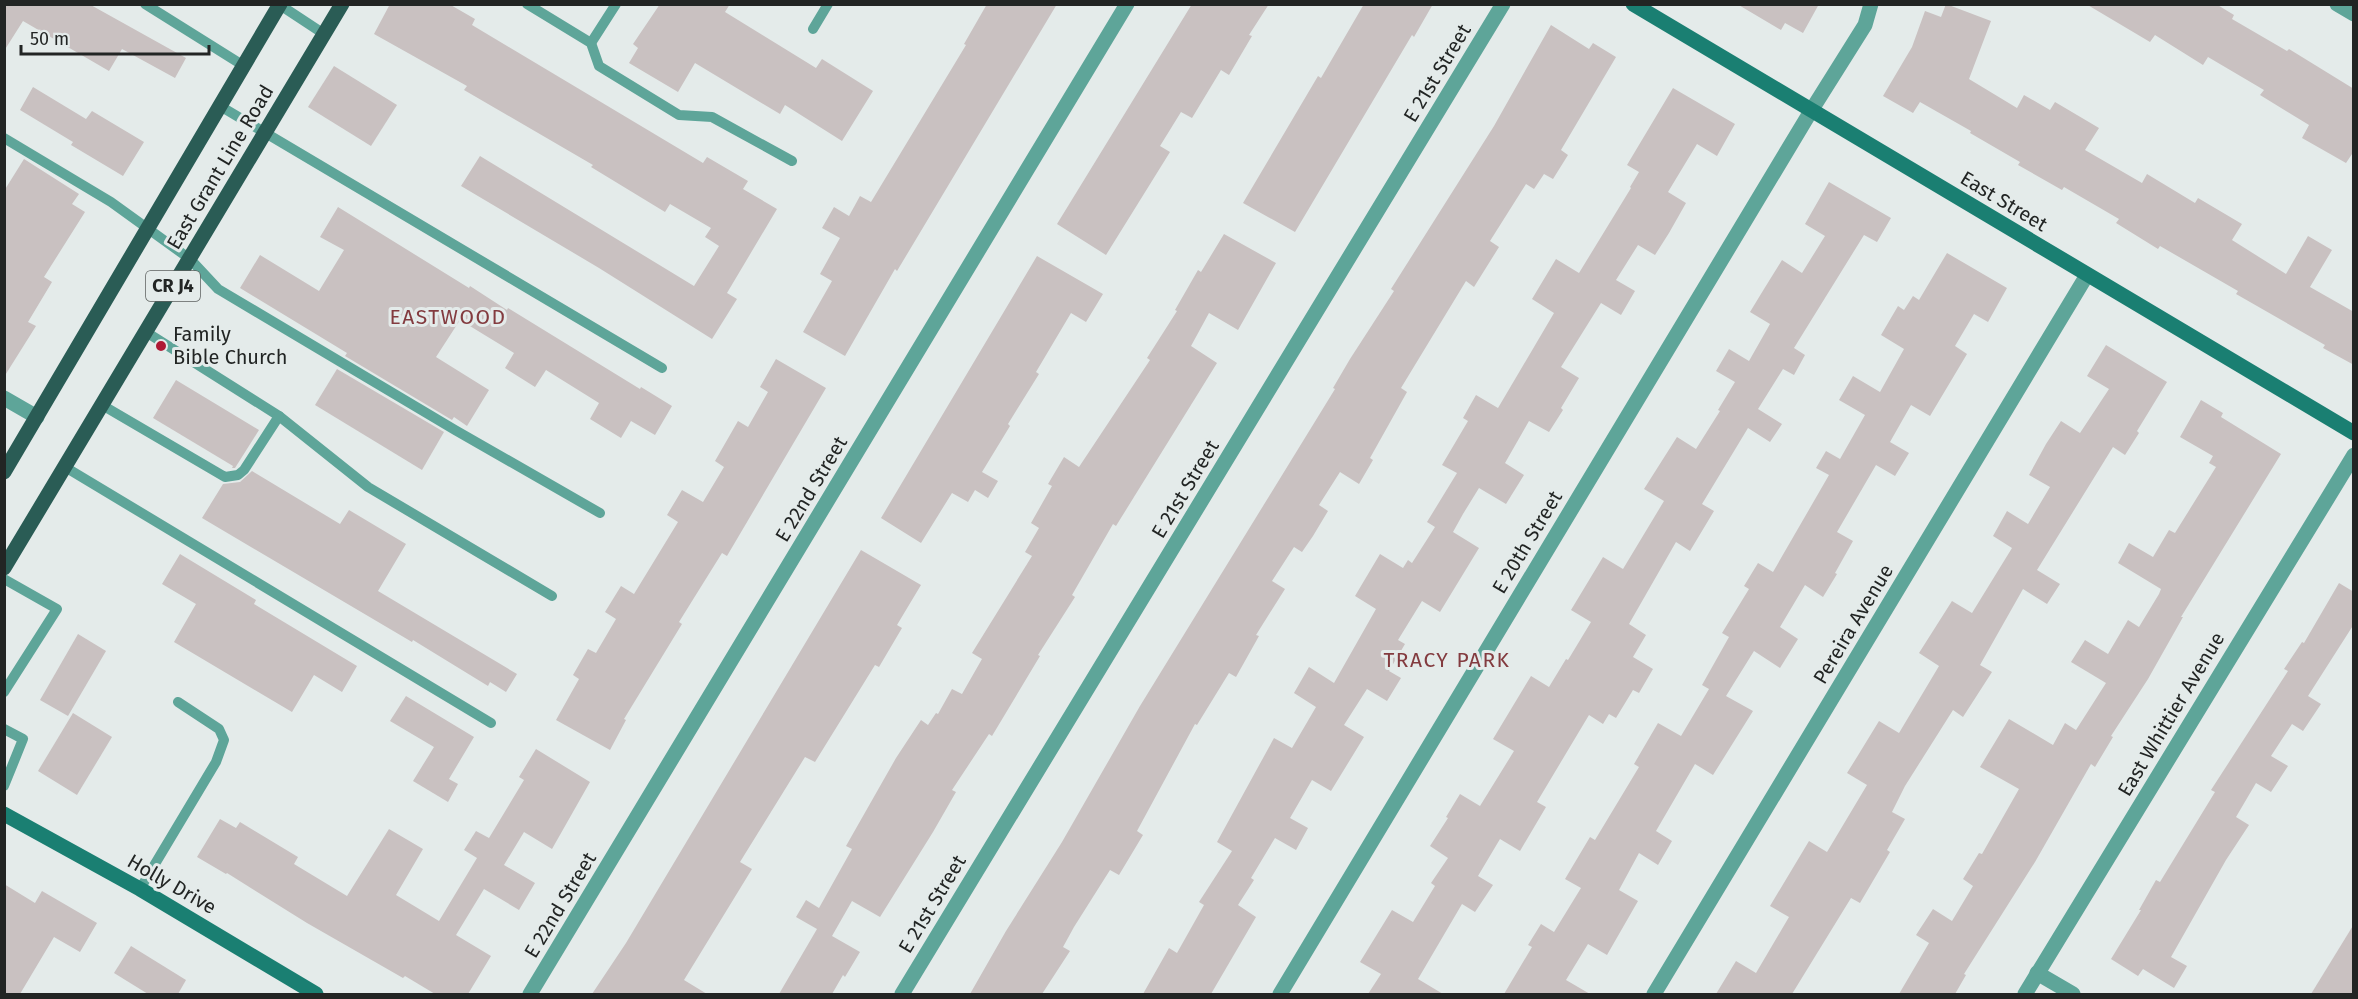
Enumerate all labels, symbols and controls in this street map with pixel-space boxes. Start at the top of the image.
scale bar [21,18,208,56]
street label: E 21st Street [1398,19,1476,126]
text: 50 m [30,28,69,50]
street label: East Grant Line Road [161,81,279,253]
street label: East Street [1956,166,2053,237]
road number: CR J4 [146,271,200,301]
district label: EASTWOOD [389,304,507,330]
place label: Family Bible Church [173,322,287,369]
marker: Family Bible Church [154,339,168,353]
street label: E 22nd Street [770,431,852,546]
street label: E 21st Street [1146,435,1224,542]
street label: E 20th Street [1487,486,1567,598]
street label: Pereira Avenue [1808,560,1898,688]
street label: East Whittier Avenue [2112,628,2230,800]
district label: TRACY PARK [1384,647,1510,673]
street label: E 22nd Street [519,847,601,962]
street label: Holly Drive [123,849,221,919]
street label: E 21st Street [893,850,971,957]

